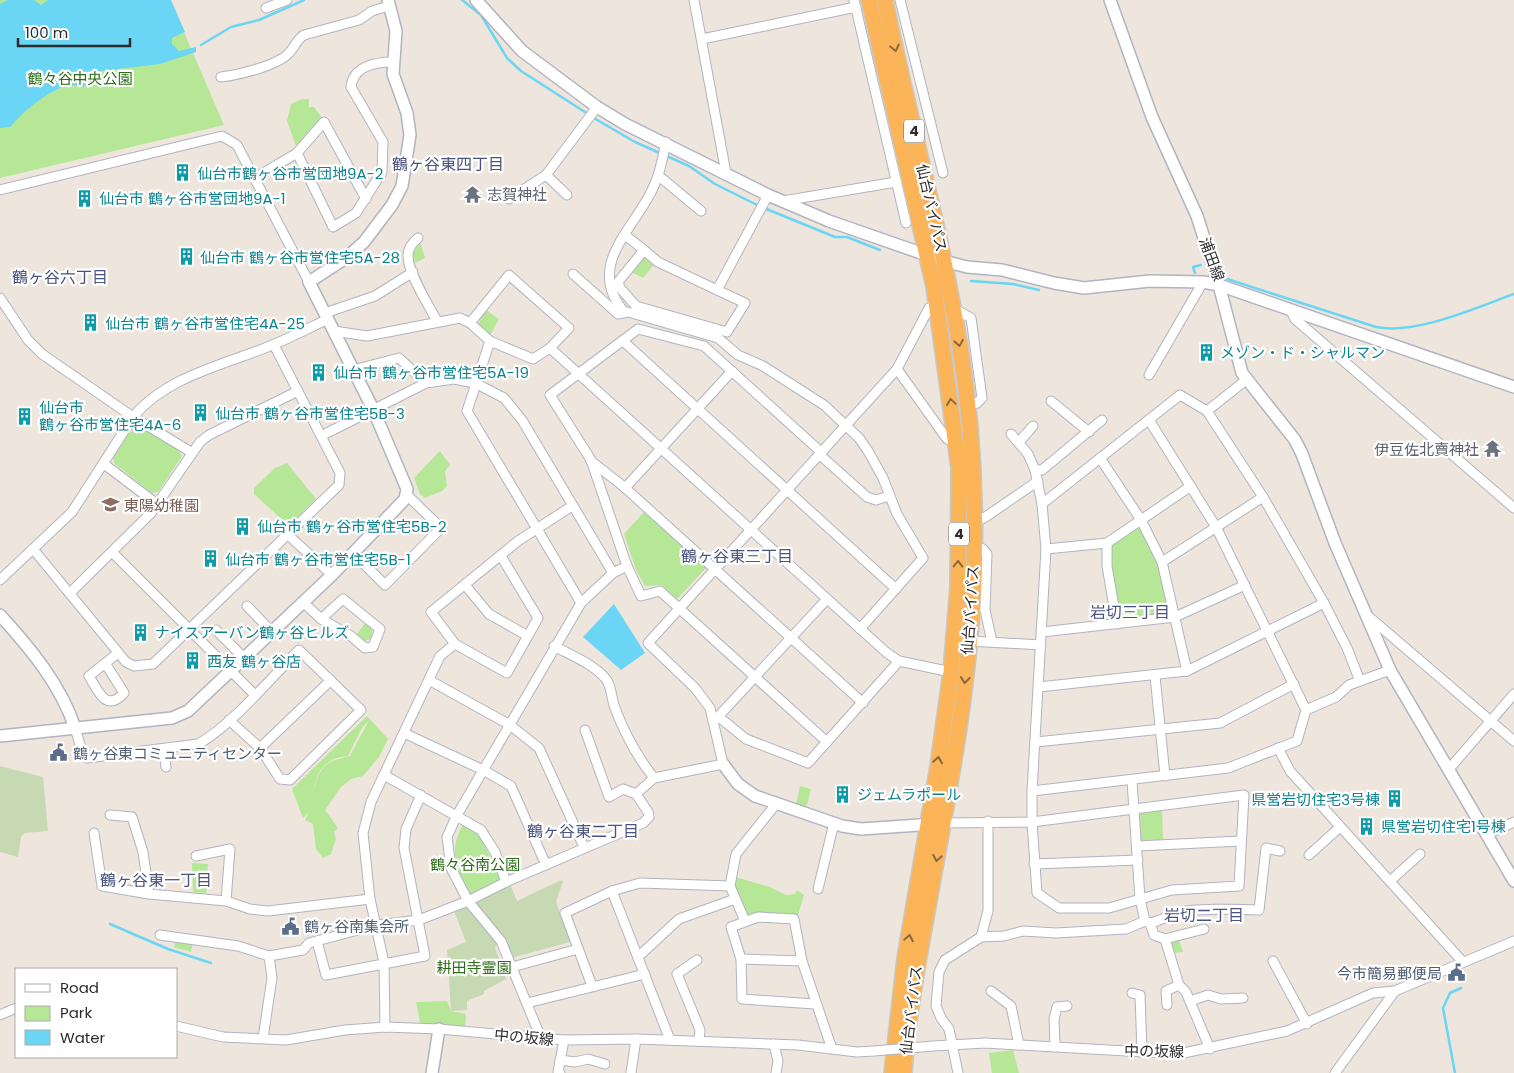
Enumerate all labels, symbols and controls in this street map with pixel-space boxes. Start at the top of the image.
scale bar [18,15,130,47]
text: 100 m [25,22,68,43]
one-way arrow [889,43,900,52]
park label: 鶴々谷中央公園 [27,68,133,89]
road number: 4 [904,120,924,142]
district label: 鶴ヶ谷東四丁目 [392,153,504,176]
street label: 仙台バイパス [912,162,952,254]
building icon: 仙台市鶴ヶ谷市営団地9A-2 [173,163,193,183]
place label: 仙台市鶴ヶ谷市営団地9A-2 [197,163,383,184]
temple icon: 志賀神社 [463,184,483,204]
place label: 志賀神社 [487,184,547,205]
building icon: 仙台市 鶴ヶ谷市営団地9A-1 [75,188,95,208]
place label: 仙台市 鶴ヶ谷市営団地9A-1 [99,188,286,209]
street label: 浦田線 [1194,234,1230,284]
building icon: 仙台市 鶴ヶ谷市営住宅5A-28 [176,247,196,267]
place label: 仙台市 鶴ヶ谷市営住宅5A-28 [200,247,400,268]
district label: 鶴ヶ谷六丁目 [12,266,108,289]
building icon: 仙台市 鶴ヶ谷市営住宅4A-25 [81,313,101,333]
place label: 仙台市 鶴ヶ谷市営住宅4A-25 [105,313,305,334]
one-way arrow [954,339,964,348]
building icon: メゾン・ド・シャルマン [1196,342,1216,362]
place label: メゾン・ド・シャルマン [1220,342,1385,363]
building icon: 仙台市 鶴ヶ谷市営住宅5A-19 [309,362,329,382]
place label: 仙台市 鶴ヶ谷市営住宅5A-19 [333,362,529,383]
place label: 仙台市 鶴ヶ谷市営住宅4A-6 [39,397,181,435]
one-way arrow [946,398,957,406]
building icon: 仙台市 鶴ヶ谷市営住宅5B-3 [191,403,211,423]
place label: 仙台市 鶴ヶ谷市営住宅5B-3 [215,403,405,424]
building icon: 仙台市 鶴ヶ谷市営住宅4A-6 [15,406,35,426]
place label: 伊豆佐北賣神社 [1374,439,1479,460]
temple icon: 伊豆佐北賣神社 [1483,439,1503,459]
school or university icon: 東陽幼稚園 [100,495,120,515]
place label: 東陽幼稚園 [124,495,199,516]
building icon: 仙台市 鶴ヶ谷市営住宅5B-2 [233,516,253,536]
place label: 仙台市 鶴ヶ谷市営住宅5B-2 [257,516,447,537]
road number: 4 [949,522,969,546]
district label: 鶴ヶ谷東三丁目 [681,545,793,568]
building icon: 仙台市 鶴ヶ谷市営住宅5B-1 [201,549,221,569]
place label: 仙台市 鶴ヶ谷市営住宅5B-1 [225,549,411,570]
one-way arrow [953,560,964,568]
street label: 仙台バイパス [956,565,984,655]
district label: 岩切三丁目 [1090,601,1170,624]
building icon: ナイスアーバン鶴ヶ谷ヒルズ [131,622,151,642]
place label: ナイスアーバン鶴ヶ谷ヒルズ [155,622,349,643]
building icon: 西友 鶴ヶ谷店 [183,651,203,671]
place label: 西友 鶴ヶ谷店 [207,651,301,672]
one-way arrow [960,676,971,684]
public building icon: 鶴ヶ谷東コミュニティセンター [49,743,69,763]
place label: 鶴ヶ谷東コミュニティセンター [73,743,282,764]
one-way arrow [933,756,943,765]
building icon: ジェムラポール [833,784,853,804]
place label: ジェムラポール [857,784,961,805]
place label: 県営岩切住宅3号棟 [1251,789,1380,810]
building icon: 県営岩切住宅3号棟 [1384,789,1404,809]
building icon: 県営岩切住宅1号棟 [1357,816,1377,836]
place label: 県営岩切住宅1号棟 [1381,816,1506,837]
district label: 鶴ヶ谷東二丁目 [527,820,639,843]
one-way arrow [932,853,942,862]
park label: 鶴々谷南公園 [430,854,520,875]
district label: 鶴ヶ谷東一丁目 [100,869,212,892]
district label: 岩切二丁目 [1164,904,1244,927]
public building icon: 鶴ヶ谷南集会所 [280,916,300,936]
place label: 鶴ヶ谷南集会所 [304,916,409,937]
one-way arrow [903,933,913,942]
park label: 耕田寺霊園 [436,957,512,978]
place label: 今市簡易郵便局 [1337,963,1442,984]
public building icon: 今市簡易郵便局 [1446,963,1466,983]
street label: 仙台バイパス [895,964,927,1056]
legend [15,968,178,1058]
text: Road [60,977,99,998]
text: Park [60,1002,92,1023]
street label: 中の坂線 [493,1024,555,1050]
text: Water [60,1027,106,1048]
street label: 中の坂線 [1124,1040,1184,1062]

